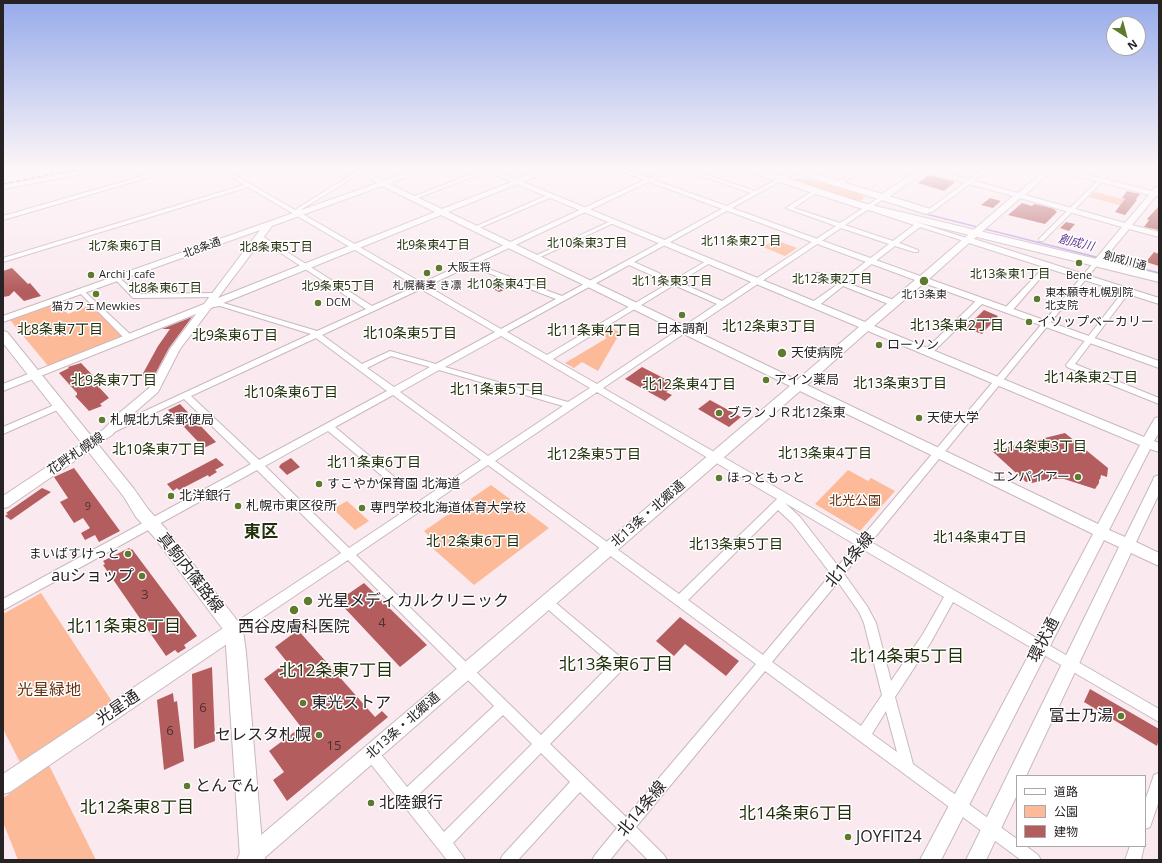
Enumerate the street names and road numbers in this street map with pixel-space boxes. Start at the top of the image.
street label: 北8条通 [181,235,223,261]
street label: 創成川通 [1102,249,1148,273]
street label: 花畔札幌線 [45,429,107,479]
street label: 北13条・北郷通 [608,478,688,550]
street label: 北14条線 [821,528,879,592]
street label: 真駒内篠路線 [153,529,227,617]
street label: 環状通 [1025,614,1063,666]
street label: 光星通 [93,687,143,729]
street label: 北13条・北郷通 [363,690,443,762]
street label: 北14条線 [613,777,671,841]

